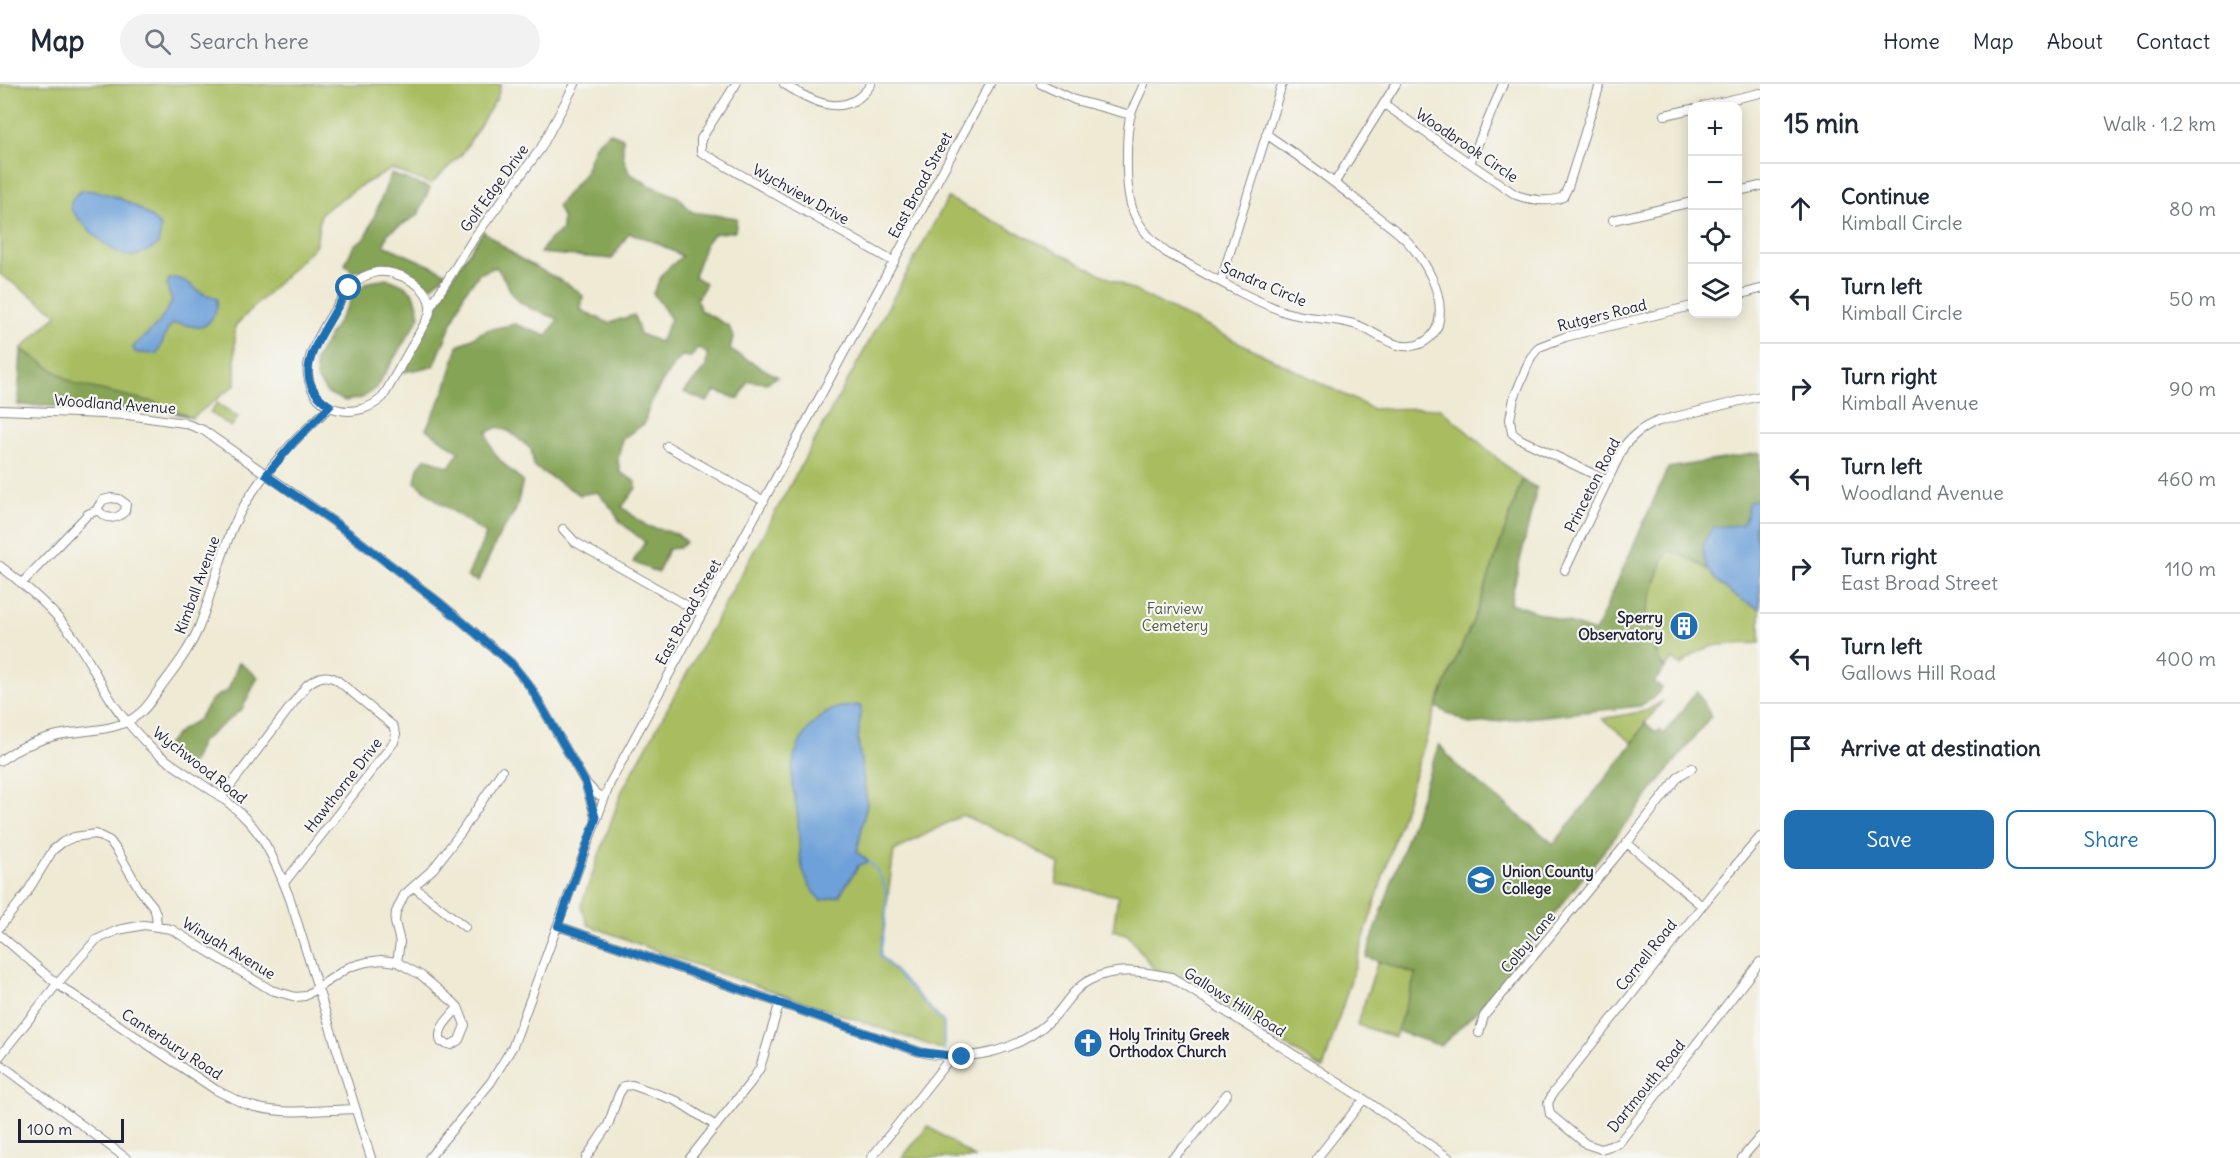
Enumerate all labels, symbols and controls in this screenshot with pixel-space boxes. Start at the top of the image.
search box [120,14,540,68]
text: Map [30,23,84,59]
icon: search [141,25,174,58]
text: Search here [189,27,309,55]
text: Home [1883,28,1940,55]
text: Map [1973,28,2014,55]
text: About [2047,28,2103,55]
text: Contact [2136,28,2210,55]
map controls [1688,102,1742,318]
button: + [1688,102,1742,156]
street label: Woodbrook Circle [1412,104,1522,186]
text: 15 min [1784,107,1859,140]
text: Walk · 1.2 km [2103,111,2216,136]
street label: East Broad Street [884,129,956,241]
street label: Golf Edge Drive [456,140,532,236]
button: − [1688,156,1742,210]
street label: Wychview Drive [749,160,853,228]
text: Continue [1841,182,1930,210]
icon: ahead [1784,192,1817,225]
text: 80 m [2169,196,2216,221]
button: locate [1688,210,1742,264]
text: Kimball Circle [1841,210,1963,235]
street label: Sandra Circle [1218,258,1310,310]
button: layers [1688,264,1742,318]
text: Turn left [1841,272,1922,300]
route start [335,274,361,300]
icon: left [1784,282,1817,315]
text: 50 m [2169,286,2216,311]
street label: Rutgers Road [1555,295,1649,335]
text: Kimball Circle [1841,300,1963,325]
text: Turn right [1841,362,1937,390]
icon: right [1784,372,1817,405]
text: 90 m [2169,376,2216,401]
street label: Woodland Avenue [53,390,177,418]
text: Kimball Avenue [1841,390,1979,415]
street label: Princeton Road [1560,434,1624,535]
text: Turn left [1841,452,1922,480]
icon: left [1784,462,1817,495]
text: 460 m [2157,466,2216,491]
text: Woodland Avenue [1841,480,2004,505]
street label: Kimball Avenue [170,533,224,637]
text: Turn right [1841,542,1937,570]
icon: right [1784,552,1817,585]
street label: East Broad Street [651,556,725,668]
text: 110 m [2165,556,2216,581]
text: East Broad Street [1841,570,1998,595]
park label: Fairview Cemetery [1142,599,1208,635]
place label: Sperry Observatory [1578,608,1663,645]
building icon: Sperry Observatory [1668,610,1700,642]
text: Turn left [1841,632,1922,660]
icon: left [1784,642,1817,675]
text: 400 m [2156,646,2216,671]
text: Gallows Hill Road [1841,660,1996,685]
street label: Wychwood Road [149,722,251,808]
icon: arrive [1784,732,1817,765]
street label: Hawthorne Drive [300,734,386,836]
text: Arrive at destination [1841,734,2041,762]
button: Save [1784,810,1994,869]
button: Share [2006,810,2216,869]
place label: Union County College [1502,862,1594,899]
school or university icon: Union County College [1465,864,1497,896]
street label: Colby Lane [1497,907,1559,977]
street label: Winyah Avenue [179,913,279,983]
street label: Cornell Road [1611,915,1681,995]
street label: Gallows Hill Road [1181,963,1290,1041]
street label: Canterbury Road [118,1004,226,1084]
place label: Holy Trinity Greek Orthodox Church [1109,1025,1230,1061]
church icon: Holy Trinity Greek Orthodox Church [1072,1027,1104,1059]
street label: Dartmouth Road [1603,1036,1689,1136]
route end [948,1043,974,1069]
scale bar [18,1116,124,1144]
text: 100 m [27,1119,72,1139]

